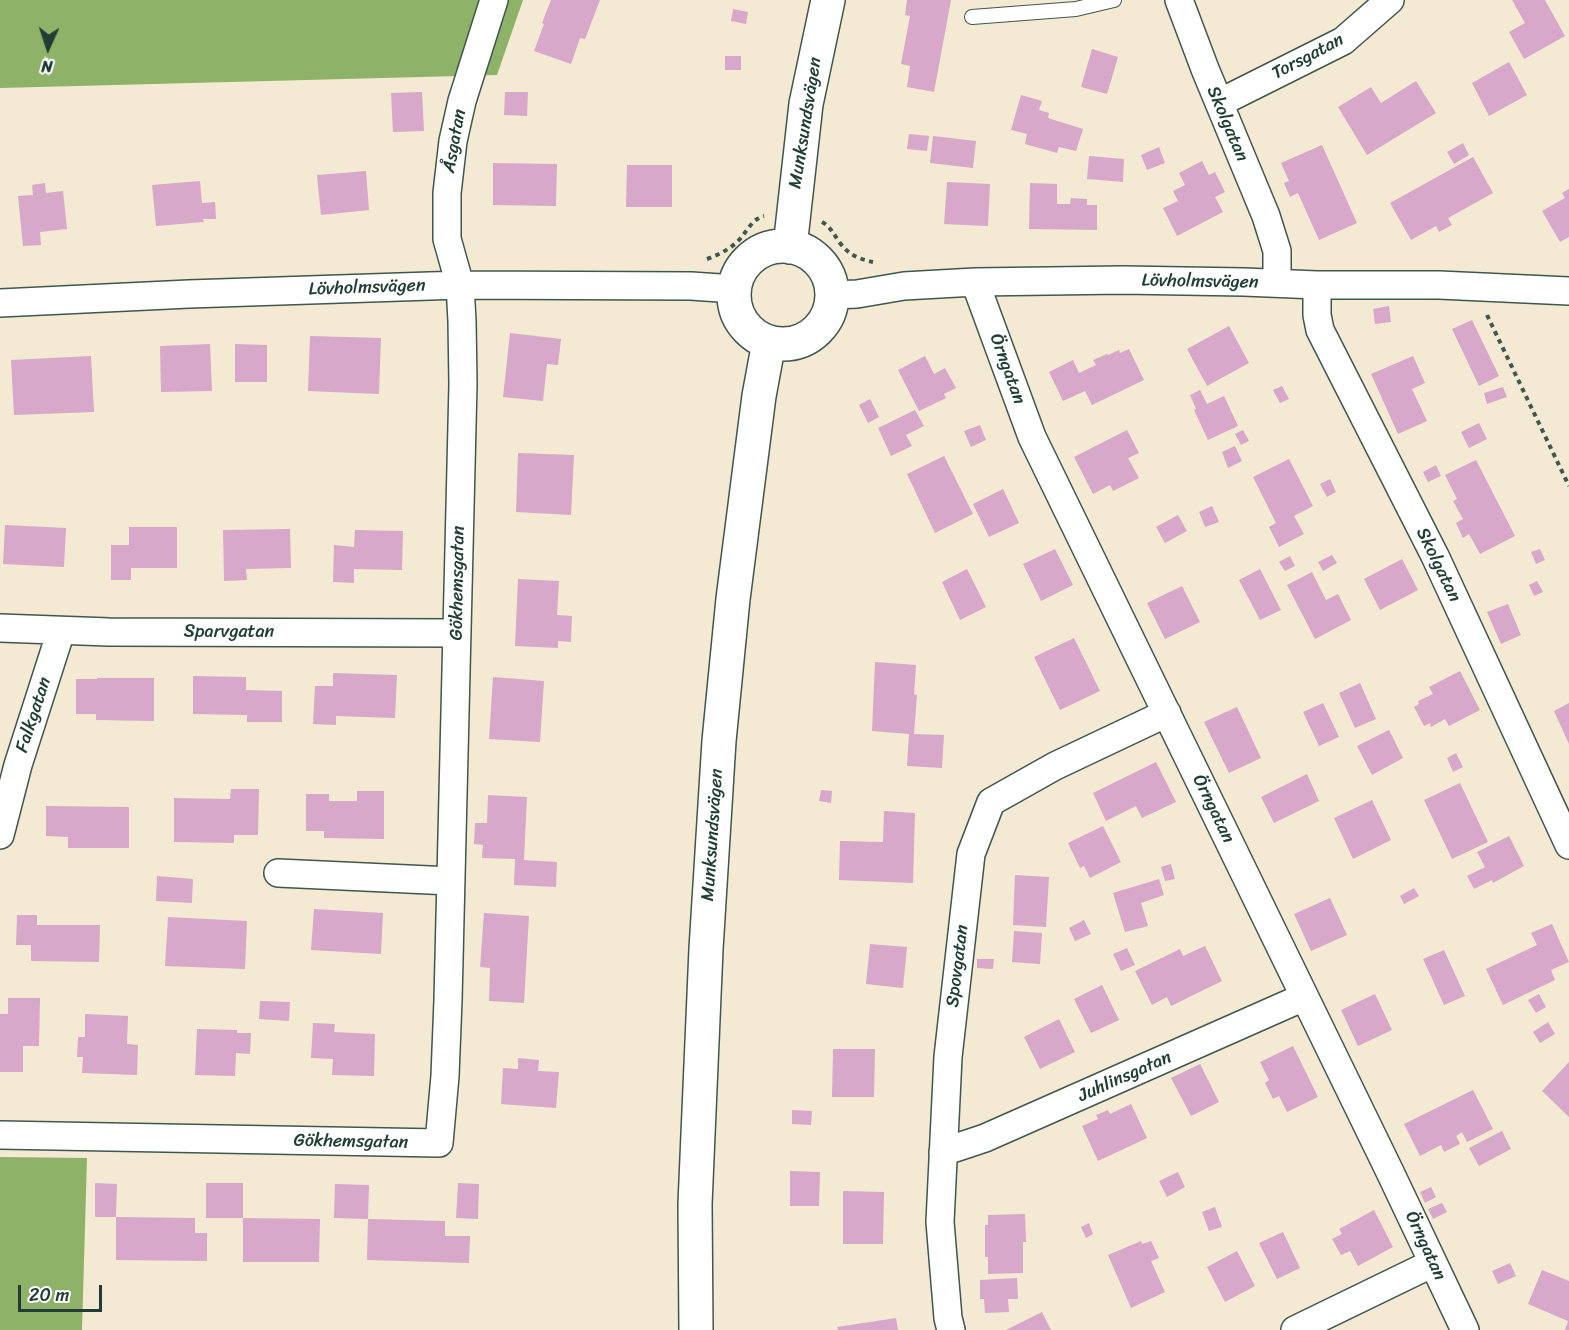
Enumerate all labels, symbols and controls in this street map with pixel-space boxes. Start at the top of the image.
north arrow [18,18,78,78]
street label: Torsgatan [1269,29,1347,85]
text: N [41,52,53,81]
street label: Munksundsvägen [785,56,827,190]
street label: Skolgatan [1201,83,1253,165]
street label: Åsgatan [439,108,471,174]
street label: Lövholmsvägen [1141,270,1259,294]
street label: Lövholmsvägen [308,275,426,301]
street label: Örngatan [984,331,1030,407]
street label: Skolgatan [1411,524,1465,606]
street label: Gökhemsgatan [446,525,470,641]
street label: Sparvgatan [184,621,274,643]
street label: Falkgatan [12,674,56,756]
street label: Munksundsvägen [698,768,728,902]
street label: Örngatan [1187,771,1239,847]
street label: Spovgatan [942,923,974,1009]
street label: Juhlinsgatan [1075,1047,1175,1107]
street label: Gökhemsgatan [293,1130,409,1154]
street label: Örngatan [1400,1208,1450,1284]
scale bar [21,1273,105,1311]
text: 20 m [29,1279,69,1311]

